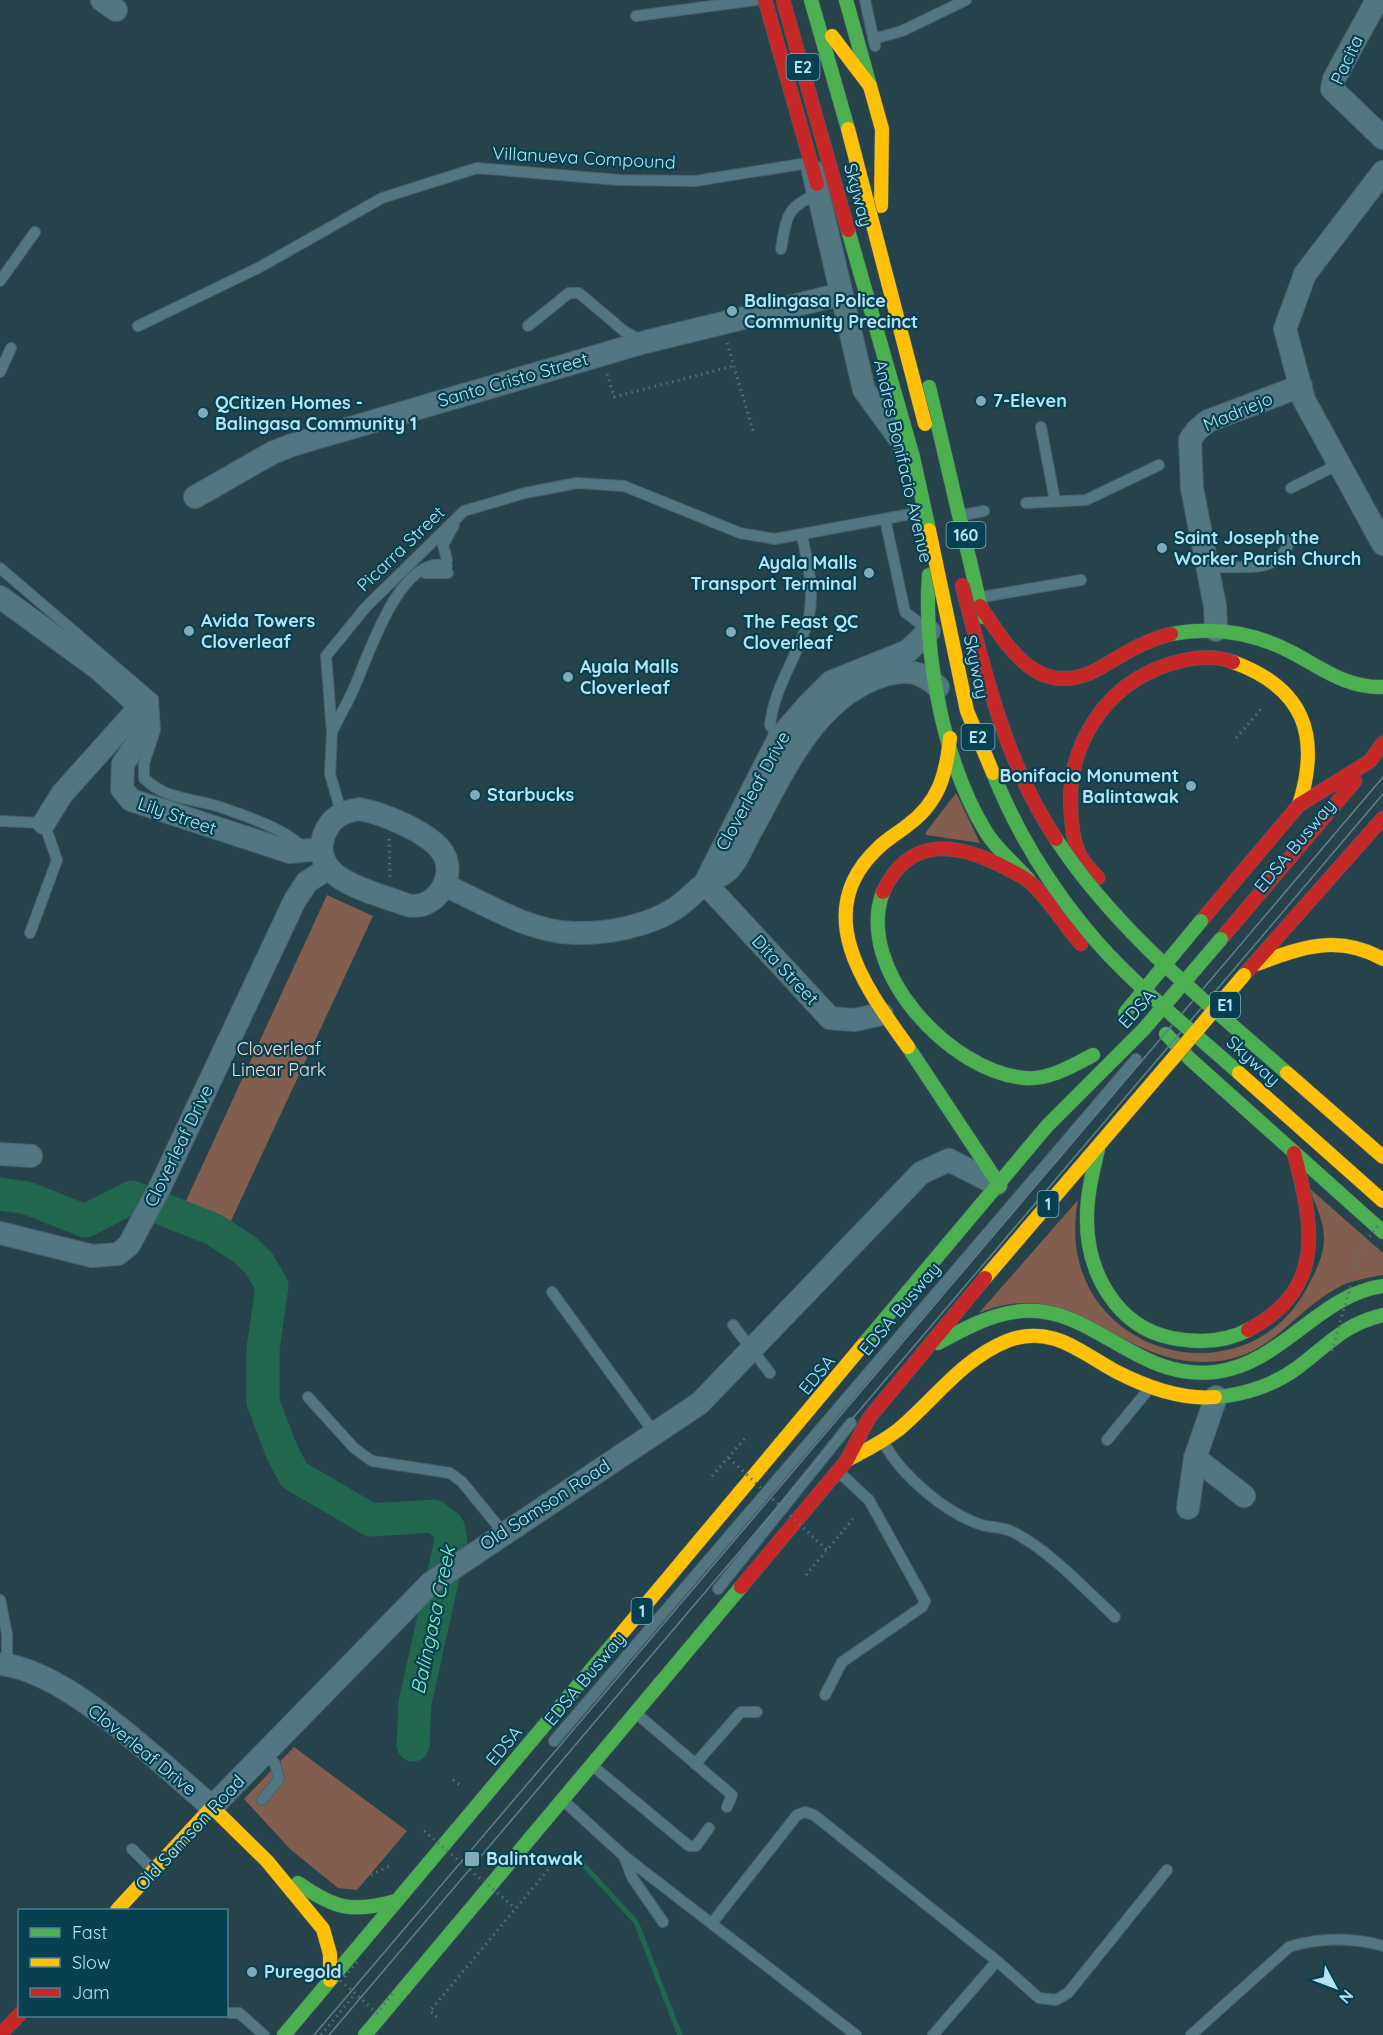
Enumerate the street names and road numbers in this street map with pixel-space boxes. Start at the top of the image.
street label: Pacita [1325,31,1368,88]
road number: E2 [786,54,820,80]
street label: Villanueva Compound [492,141,676,174]
street label: Skyway [839,161,878,229]
street label: Santo Cristo Street [435,347,591,412]
street label: Andres Bonifacio Avenue [869,357,938,565]
street label: Madriejo [1200,387,1276,436]
street label: Picarra Street [352,501,449,596]
road number: 160 [946,522,986,548]
street label: Skyway [959,633,994,701]
road number: E2 [962,724,994,750]
street label: Cloverleaf Drive [710,727,795,854]
street label: Lily Street [135,791,220,840]
street label: EDSA Busway [1249,794,1340,897]
street label: Dita Street [747,930,824,1010]
street label: EDSA [1113,984,1160,1033]
road number: E1 [1210,992,1240,1018]
street label: Skyway [1222,1030,1285,1091]
street label: Cloverleaf Drive [139,1081,218,1211]
road number: 1 [1038,1191,1058,1217]
street label: EDSA Busway [854,1257,945,1360]
street label: EDSA [793,1350,840,1399]
street label: Old Samson Road [475,1454,614,1555]
road number: 1 [632,1598,652,1624]
street label: EDSA Busway [539,1627,630,1730]
street label: Cloverleaf Drive [83,1699,201,1800]
street label: EDSA [480,1721,527,1770]
street label: Old Samson Road [130,1770,249,1895]

